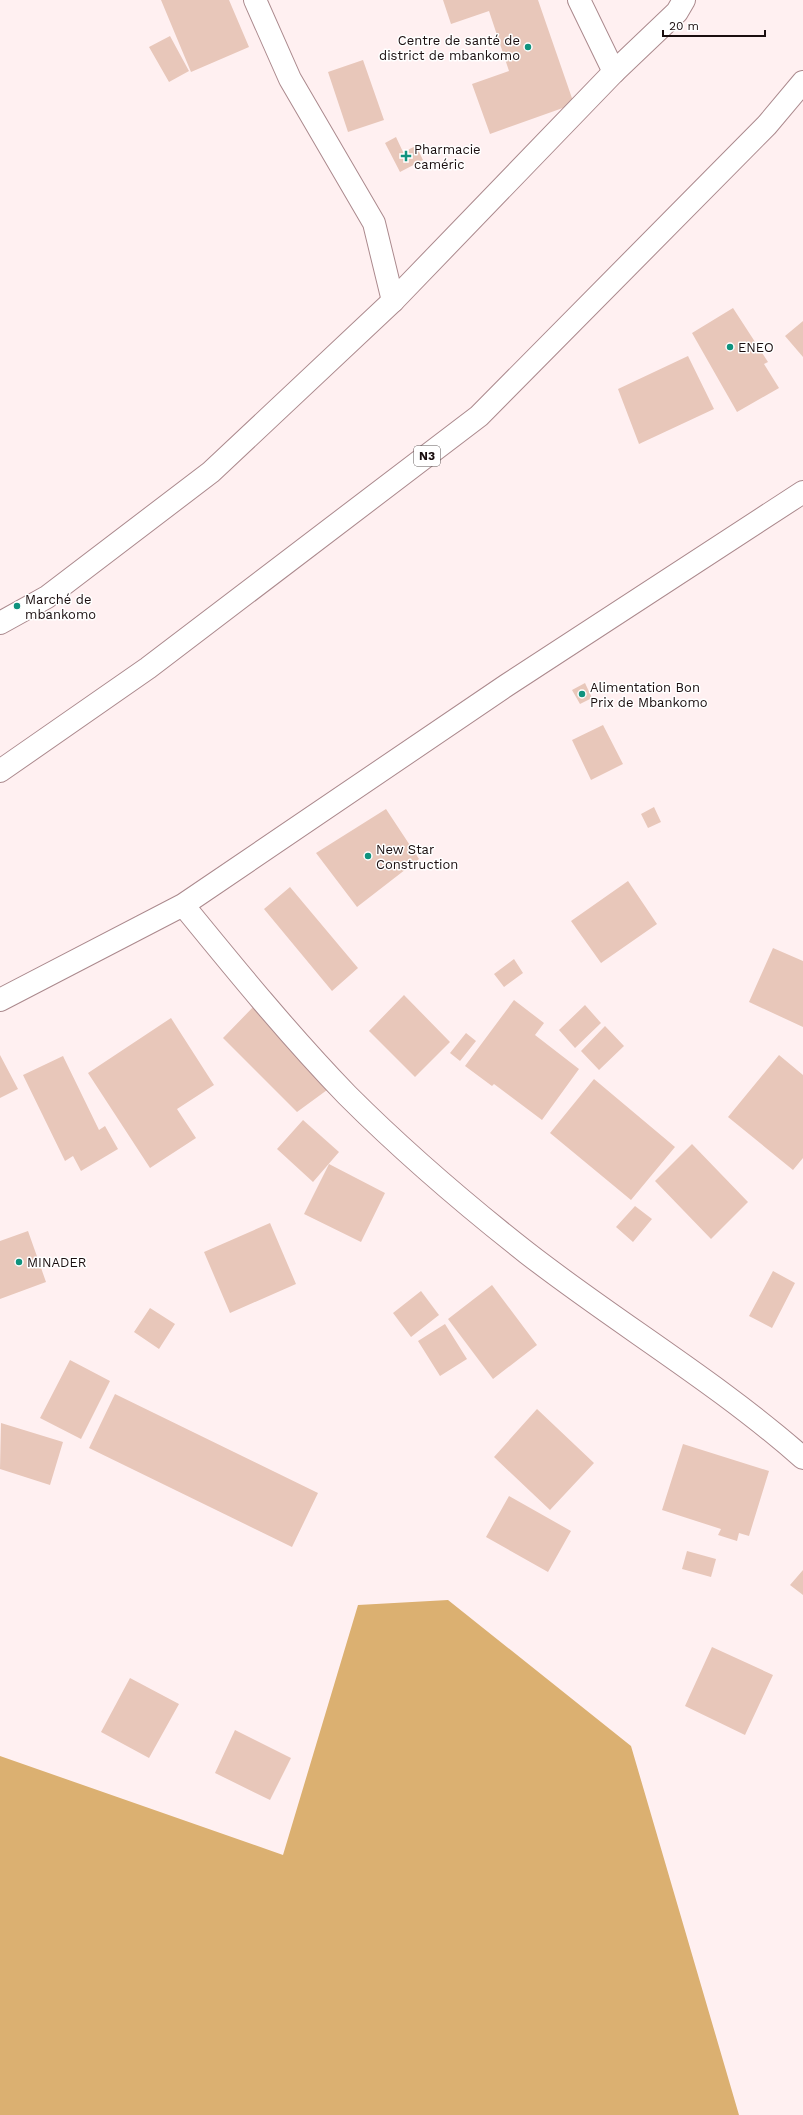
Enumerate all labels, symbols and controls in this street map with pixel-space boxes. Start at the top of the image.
scale bar [663,12,765,38]
text: 20 m [669,19,699,33]
place label: Centre de santé de district de mbankomo [379,33,520,63]
marker: Centre de santé de district de mbankomo [523,42,533,52]
place label: Pharmacie caméric [414,142,481,172]
marker: Pharmacie caméric [401,151,411,161]
place label: ENEO [738,340,774,355]
marker: ENEO [725,342,735,352]
road number: N3 [414,446,440,466]
place label: Marché de mbankomo [25,592,96,622]
marker: Marché de mbankomo [12,601,22,611]
place label: Alimentation Bon Prix de Mbankomo [590,680,708,710]
marker: Alimentation Bon Prix de Mbankomo [577,689,587,699]
place label: New Star Construction [376,842,458,872]
marker: New Star Construction [363,851,373,861]
place label: MINADER [27,1255,87,1270]
marker: MINADER [14,1257,24,1267]

